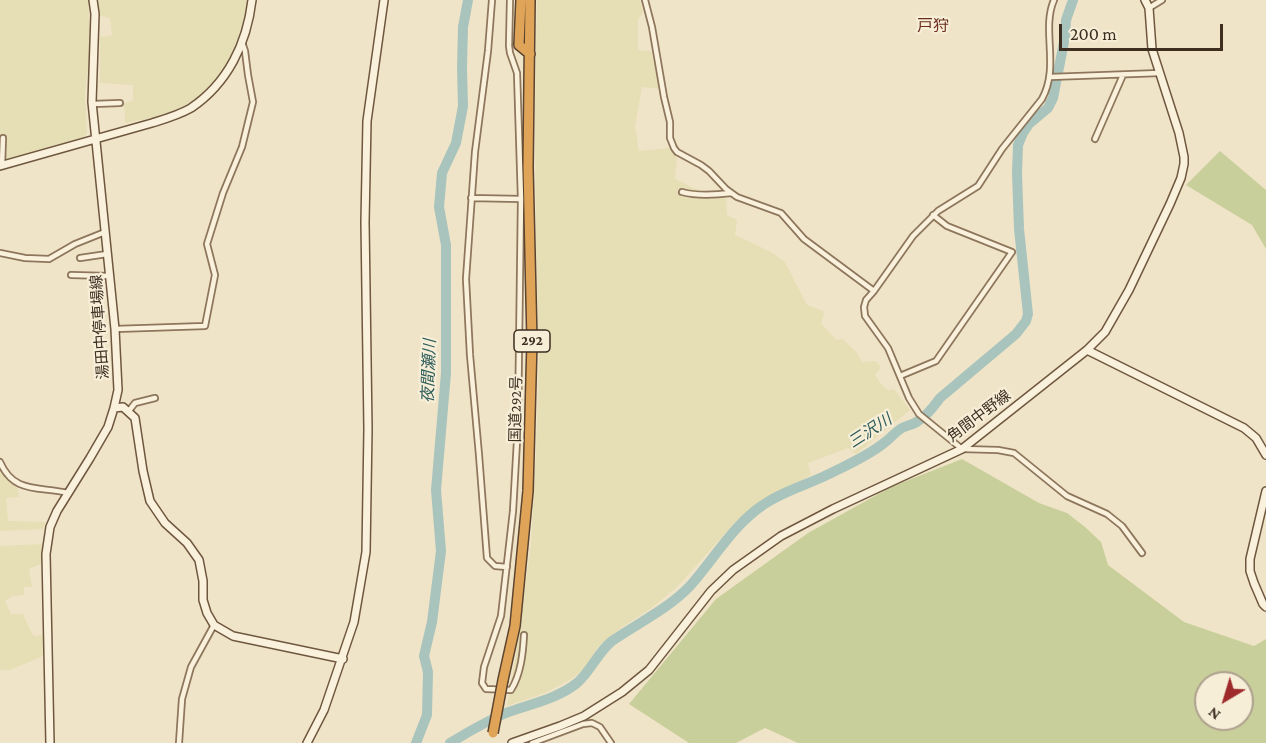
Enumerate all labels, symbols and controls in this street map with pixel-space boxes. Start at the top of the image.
scale bar [1062,12,1226,50]
district label: 戸狩 [917,16,949,36]
text: 200 m [1070,24,1117,44]
street label: 湯田中停車場線 [87,274,113,380]
road number: 292 [514,330,550,352]
water label: 夜間瀬川 [418,339,440,403]
street label: 国道292号 [506,376,526,442]
street label: 角間中野線 [944,386,1014,446]
water label: 三沢川 [845,410,895,452]
north arrow [1194,671,1254,731]
text: N [1204,704,1223,724]

